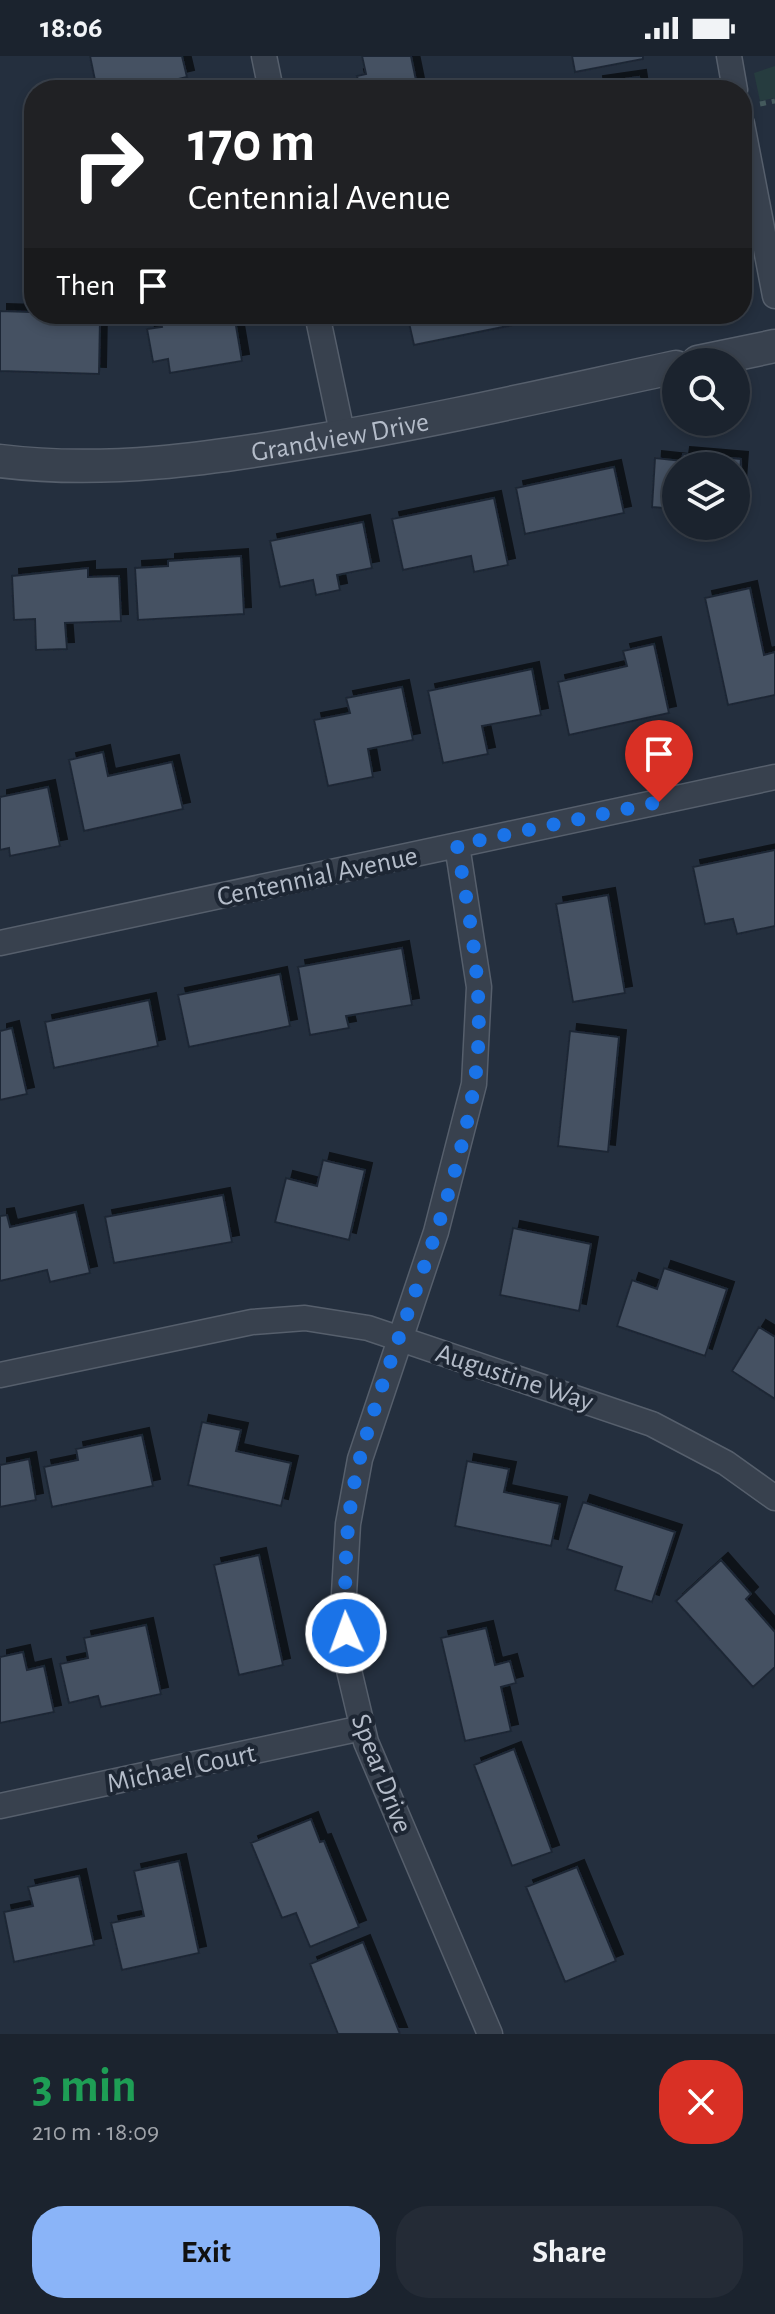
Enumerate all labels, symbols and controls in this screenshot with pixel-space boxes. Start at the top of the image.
text: 18:06 [40,13,103,43]
icon: right [56,112,160,216]
text: 170 m [188,115,315,171]
text: Centennial Avenue [188,180,451,216]
icon: arrive [131,264,175,308]
text: Then [56,271,115,301]
map controls [662,348,750,540]
button: search [662,348,750,436]
street label: Grandview Drive [249,408,431,467]
button: layers [662,452,750,540]
pin [625,720,693,802]
icon: arrive [637,732,681,776]
street label: Centennial Avenue [215,842,420,912]
street label: Augustine Way [432,1339,597,1417]
position arrow [304,1591,388,1675]
street label: Spear Drive [346,1710,417,1837]
street label: Michael Court [105,1740,258,1798]
button: close [659,2060,743,2144]
text: 3 min [32,2063,137,2111]
text: 210 m · 18:09 [32,2119,159,2145]
button: Exit [32,2206,380,2298]
button: Share [396,2206,743,2298]

